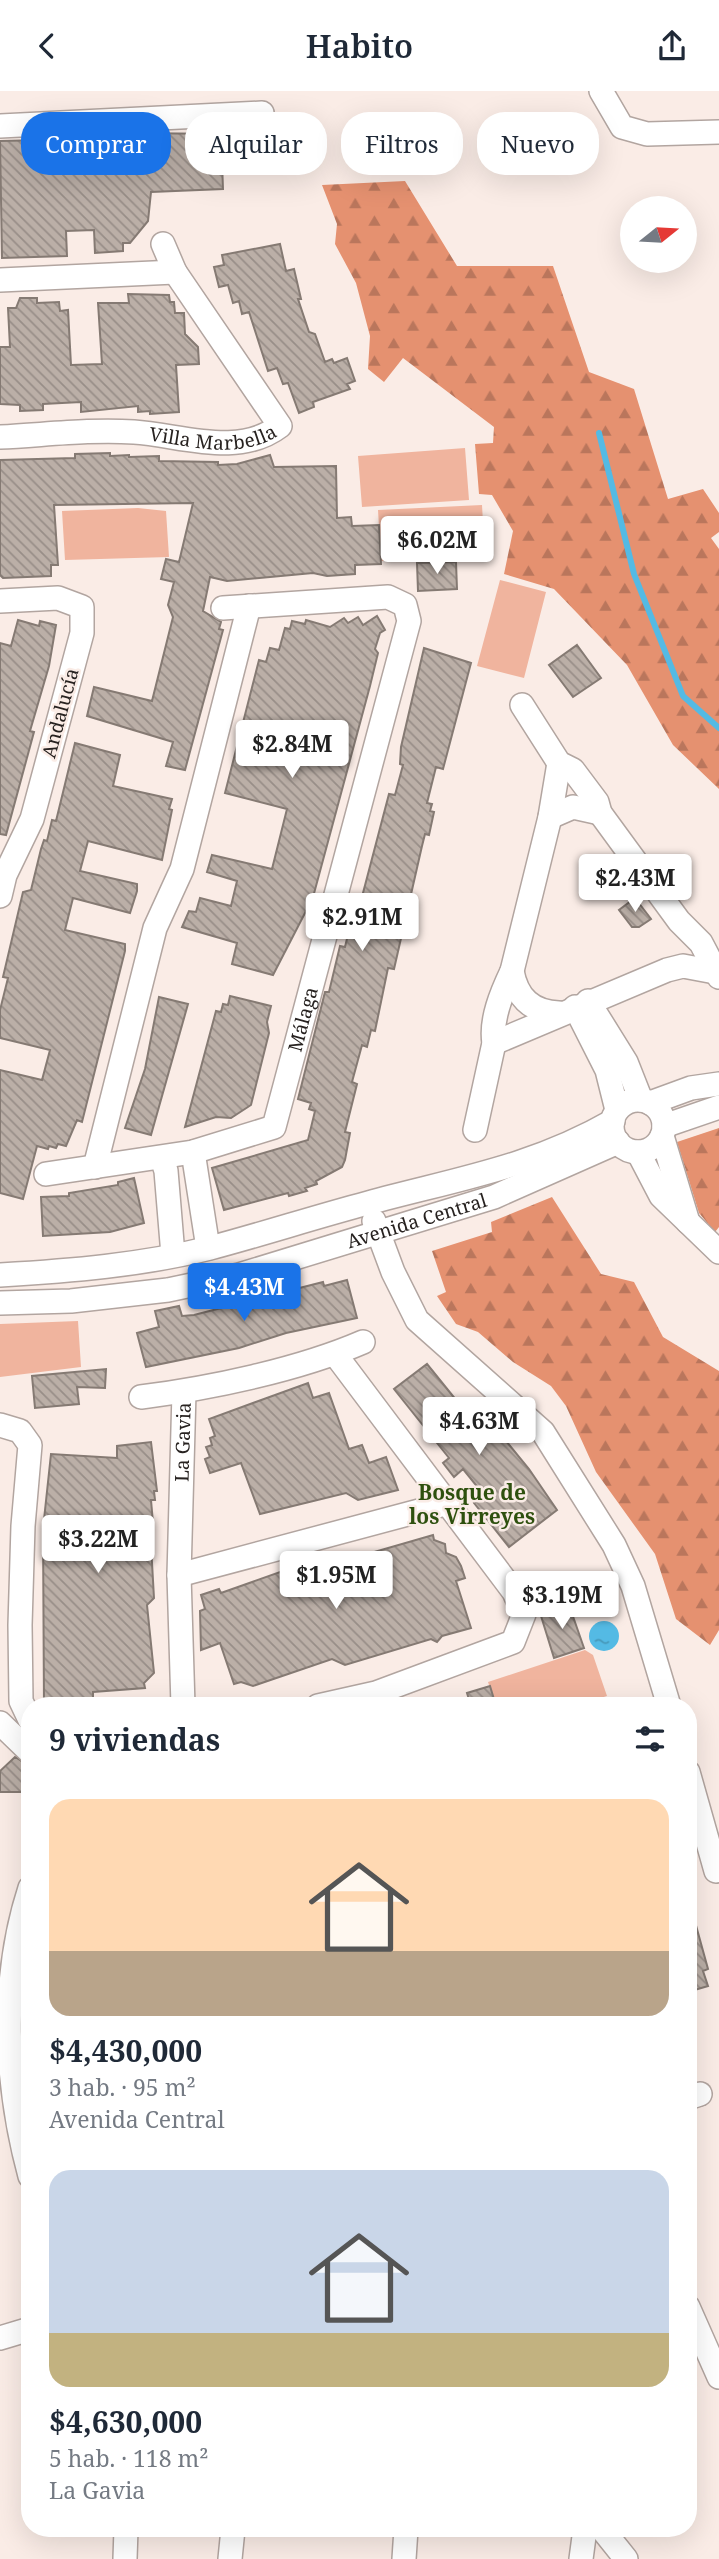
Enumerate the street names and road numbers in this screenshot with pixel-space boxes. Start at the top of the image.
street label: Villa Marbella [148,418,281,456]
street label: Andalucía [36,665,84,761]
street label: Málaga [282,984,324,1054]
street label: Avenida Central [343,1187,490,1254]
street label: La Gavia [169,1402,197,1482]

